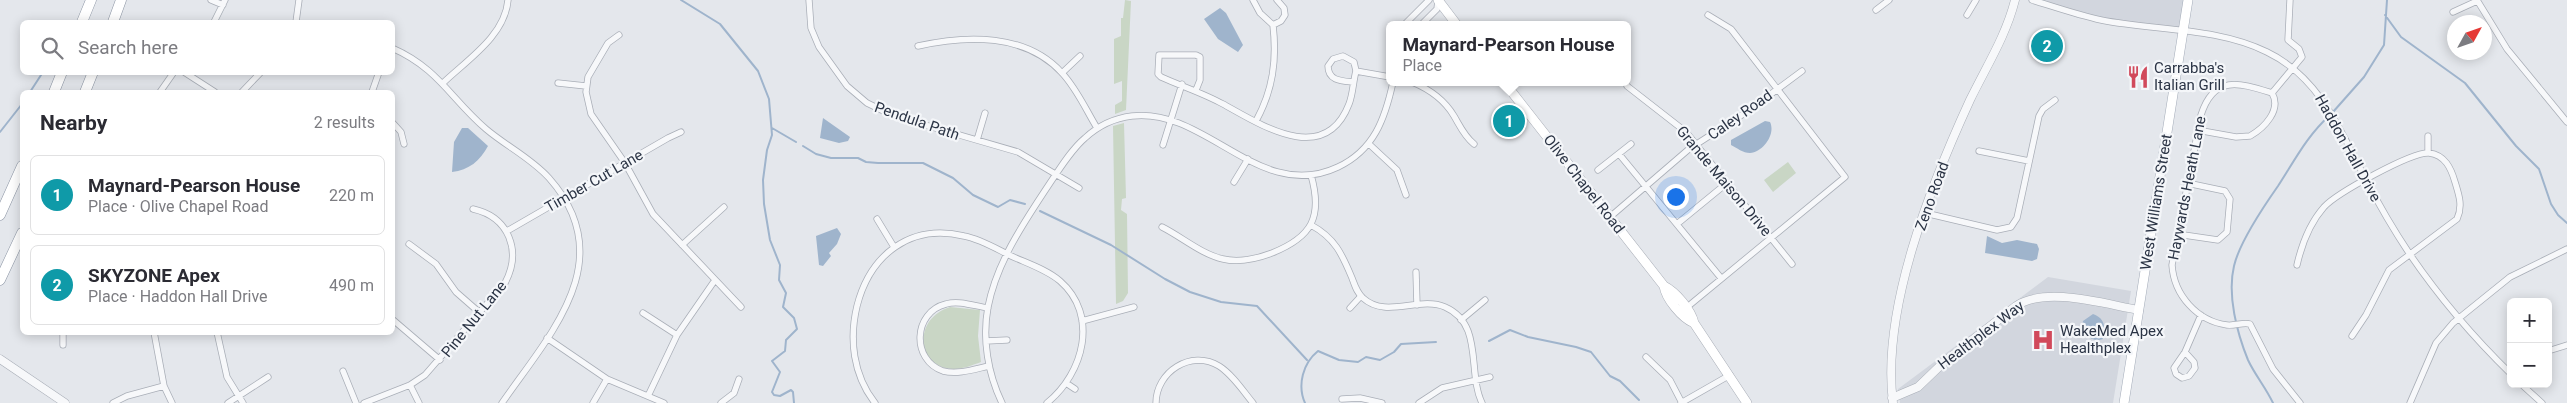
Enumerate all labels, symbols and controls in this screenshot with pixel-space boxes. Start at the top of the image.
north arrow [2447,15,2492,60]
search box [20,20,395,75]
popup [1386,21,1631,86]
pin: 2 [2031,27,2063,65]
text: Maynard-Pearson House [1402,33,1615,56]
icon: search [38,34,66,62]
text: Search here [78,36,178,59]
text: Place [1402,56,1442,75]
place label: Carrabba's Italian Grill [2154,59,2225,94]
restaurant icon: Carrabba's Italian Grill [2125,64,2151,90]
street label: Caley Road [1704,86,1776,144]
street label: Haddon Hall Drive [2311,91,2385,205]
street label: Pendula Path [872,98,962,144]
pin: 1 [1493,102,1525,140]
text: Nearby [40,111,107,135]
text: 2 results [314,113,375,132]
street label: Haywards Heath Lane [2164,114,2210,262]
street label: Grande Maison Drive [1673,122,1775,240]
street label: Olive Chapel Road [1540,131,1628,237]
street label: West Williams Street [2136,133,2176,271]
street label: Timber Cut Lane [542,146,646,216]
street label: Zeno Road [1911,159,1953,233]
text: Maynard-Pearson House [88,174,300,197]
your location [1663,184,1689,210]
text: 1 [52,186,62,205]
text: 220 m [329,186,374,205]
text: Place · Olive Chapel Road [88,197,269,216]
text: SKYZONE Apex [88,264,220,287]
text: 2 [52,276,62,295]
text: 490 m [329,276,374,295]
street label: Pine Nut Lane [438,277,510,361]
text: Place · Haddon Hall Drive [88,287,268,306]
street label: Healthplex Way [1934,297,2028,373]
map controls [2507,298,2552,388]
button: + [2507,298,2552,343]
place label: WakeMed Apex Healthplex [2060,322,2164,357]
hospital icon: WakeMed Apex Healthplex [2030,327,2056,353]
button: − [2507,343,2552,388]

